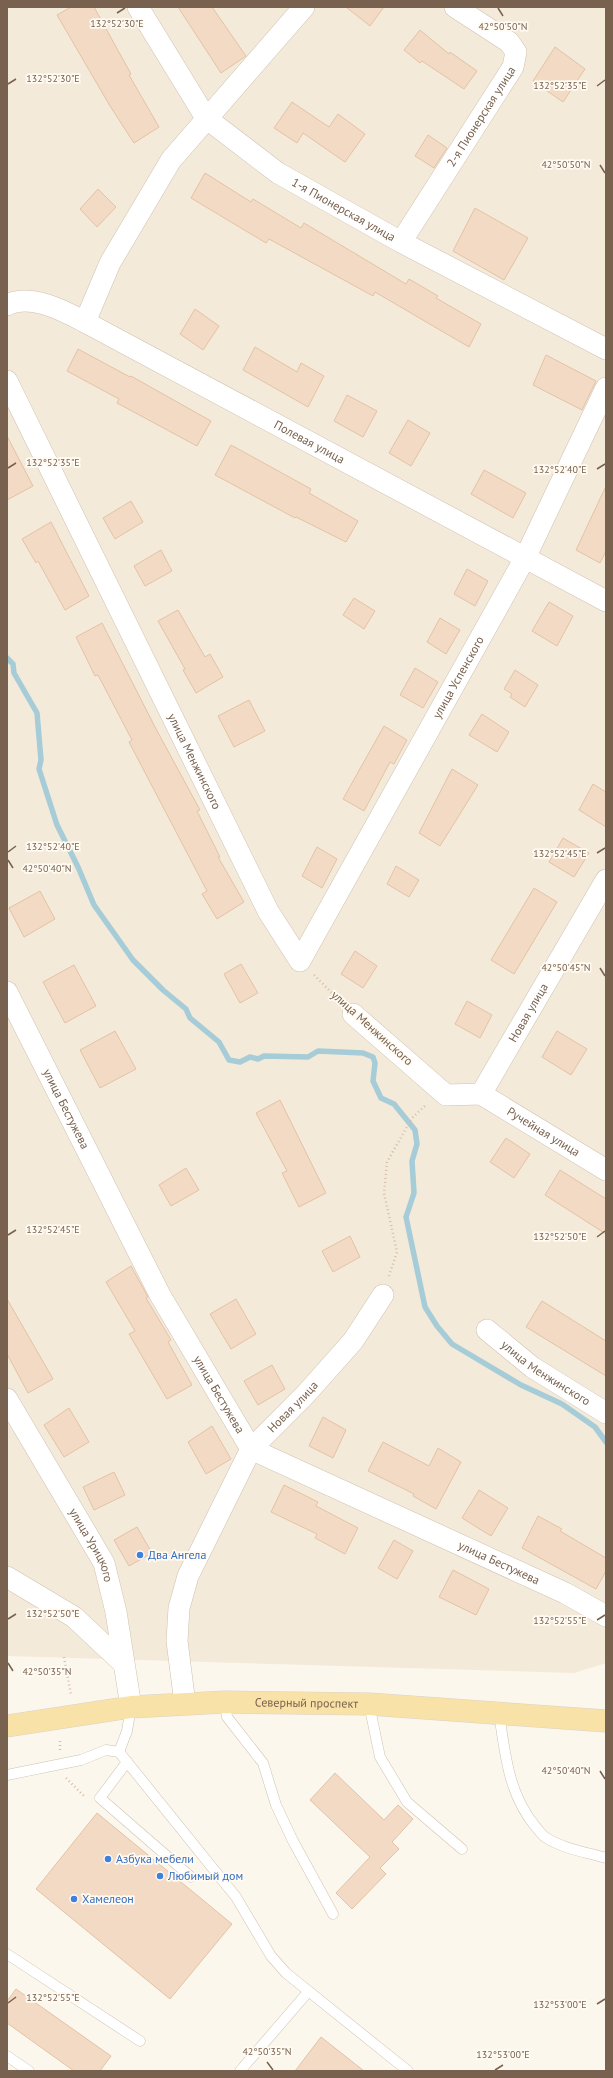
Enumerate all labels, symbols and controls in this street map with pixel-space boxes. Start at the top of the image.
text: 132°52'30"E [90,17,144,30]
text: 42°50'50"N [478,20,528,33]
street label: 2-я Пионерская улица [443,63,519,169]
text: 132°52'30"E [26,72,80,85]
text: 132°52'35"E [533,79,587,92]
text: 42°50'50"N [541,158,591,171]
street label: 1-я Пионерская улица [289,174,398,244]
street label: Полевая улица [272,417,347,467]
text: 132°52'35"E [26,456,80,469]
text: 132°52'40"E [533,463,587,476]
street label: улица Успенского [429,633,487,721]
street label: улица Менжинского [165,711,225,812]
text: 132°52'40"E [26,840,80,853]
text: 132°52'45"E [533,847,587,860]
text: 42°50'40"N [22,862,72,875]
text: 42°50'45"N [541,961,591,974]
street label: Новая улица [505,980,551,1045]
street label: улица Менжинского [328,987,416,1068]
street label: улица Бестужева [40,1066,93,1151]
street label: Ручейная улица [504,1104,583,1159]
text: 132°52'45"E [26,1223,80,1236]
text: 132°52'50"E [533,1230,587,1243]
street label: улица Менжинского [498,1337,593,1408]
street label: улица Бестужева [190,1353,248,1436]
street label: Новая улица [264,1378,321,1435]
street label: улица Урицкого [66,1505,116,1583]
street label: улица Бестужева [456,1537,542,1587]
place label: Два Ангела [148,1547,206,1562]
marker: Два Ангела [135,1550,145,1560]
text: 132°52'50"E [26,1607,80,1620]
text: 132°52'55"E [533,1614,587,1627]
text: 42°50'35"N [22,1665,72,1678]
street label: Северный проспект [255,1694,358,1711]
text: 42°50'40"N [541,1764,591,1777]
place label: Азбука мебели [116,1851,194,1866]
marker: Азбука мебели [103,1854,113,1864]
place label: Любимый дом [167,1868,243,1883]
marker: Любимый дом [155,1871,165,1881]
place label: Хамелеон [82,1891,134,1906]
marker: Хамелеон [69,1894,79,1904]
text: 132°52'55"E [26,1991,80,2004]
text: 132°53'00"E [533,1998,587,2011]
text: 42°50'35"N [242,2045,292,2058]
text: 132°53'00"E [476,2048,530,2061]

